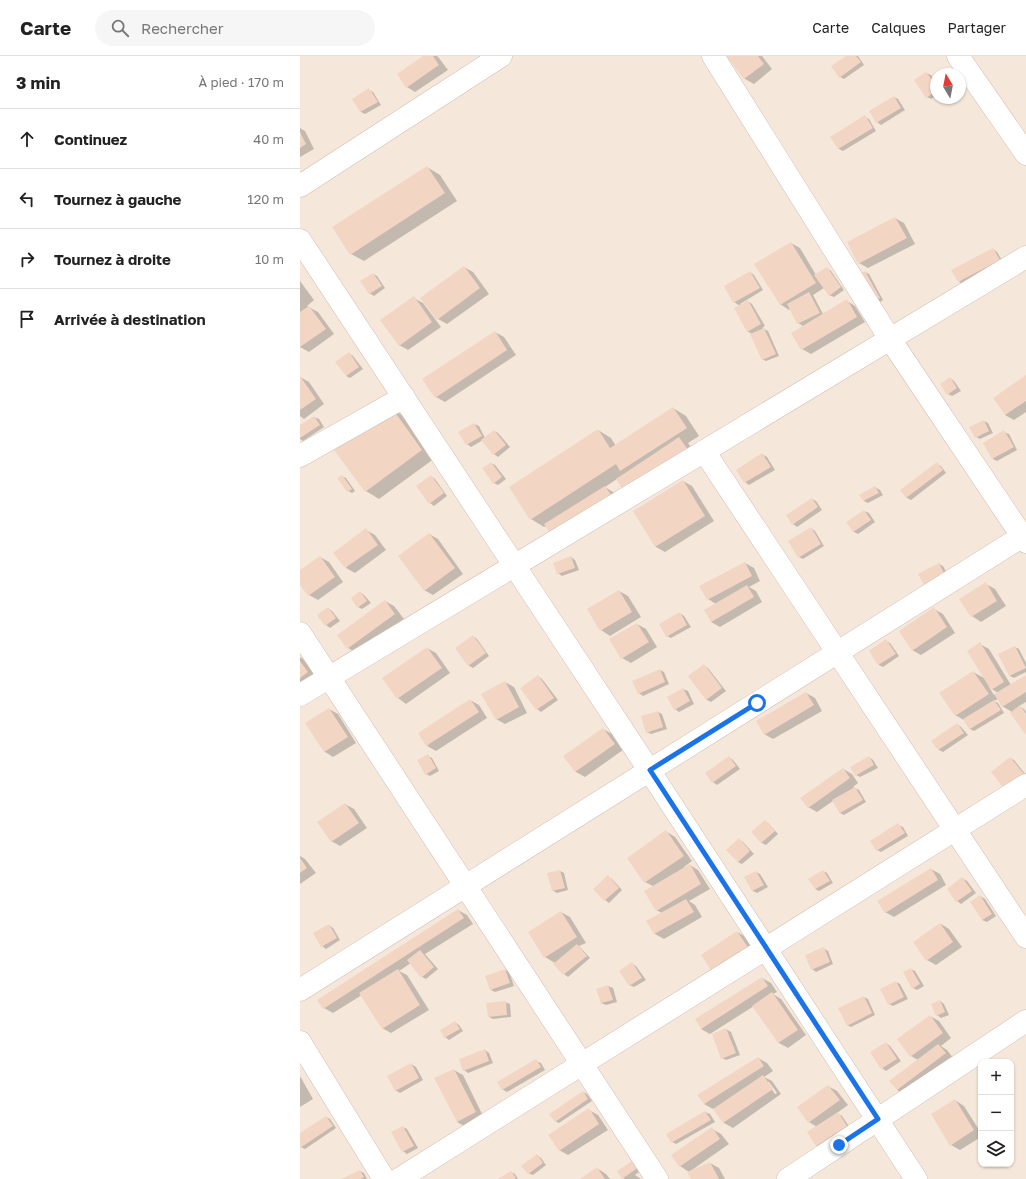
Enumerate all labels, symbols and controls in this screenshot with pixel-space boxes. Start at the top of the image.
search box [95,10,375,46]
text: Carte [20,16,71,39]
icon: search [109,17,131,39]
text: Rechercher [141,19,224,37]
text: Carte [812,19,849,36]
text: Calques [871,19,926,36]
text: Partager [948,19,1006,36]
north arrow [930,68,966,104]
text: 3 min [16,72,60,93]
text: À pied · 170 m [199,74,284,90]
icon: ahead [16,128,38,150]
text: Continuez [54,130,127,148]
text: 40 m [253,131,284,147]
icon: left [16,188,38,210]
text: Tournez à gauche [54,190,181,208]
text: 120 m [247,191,284,207]
icon: right [16,248,38,270]
text: Tournez à droite [54,250,171,268]
text: 10 m [255,251,284,267]
icon: arrive [16,308,38,330]
text: Arrivée à destination [54,310,206,328]
route start [748,694,766,712]
map controls [978,1059,1014,1167]
button: + [978,1059,1014,1095]
button: − [978,1095,1014,1131]
button: layers [978,1131,1014,1167]
route end [830,1136,848,1154]

